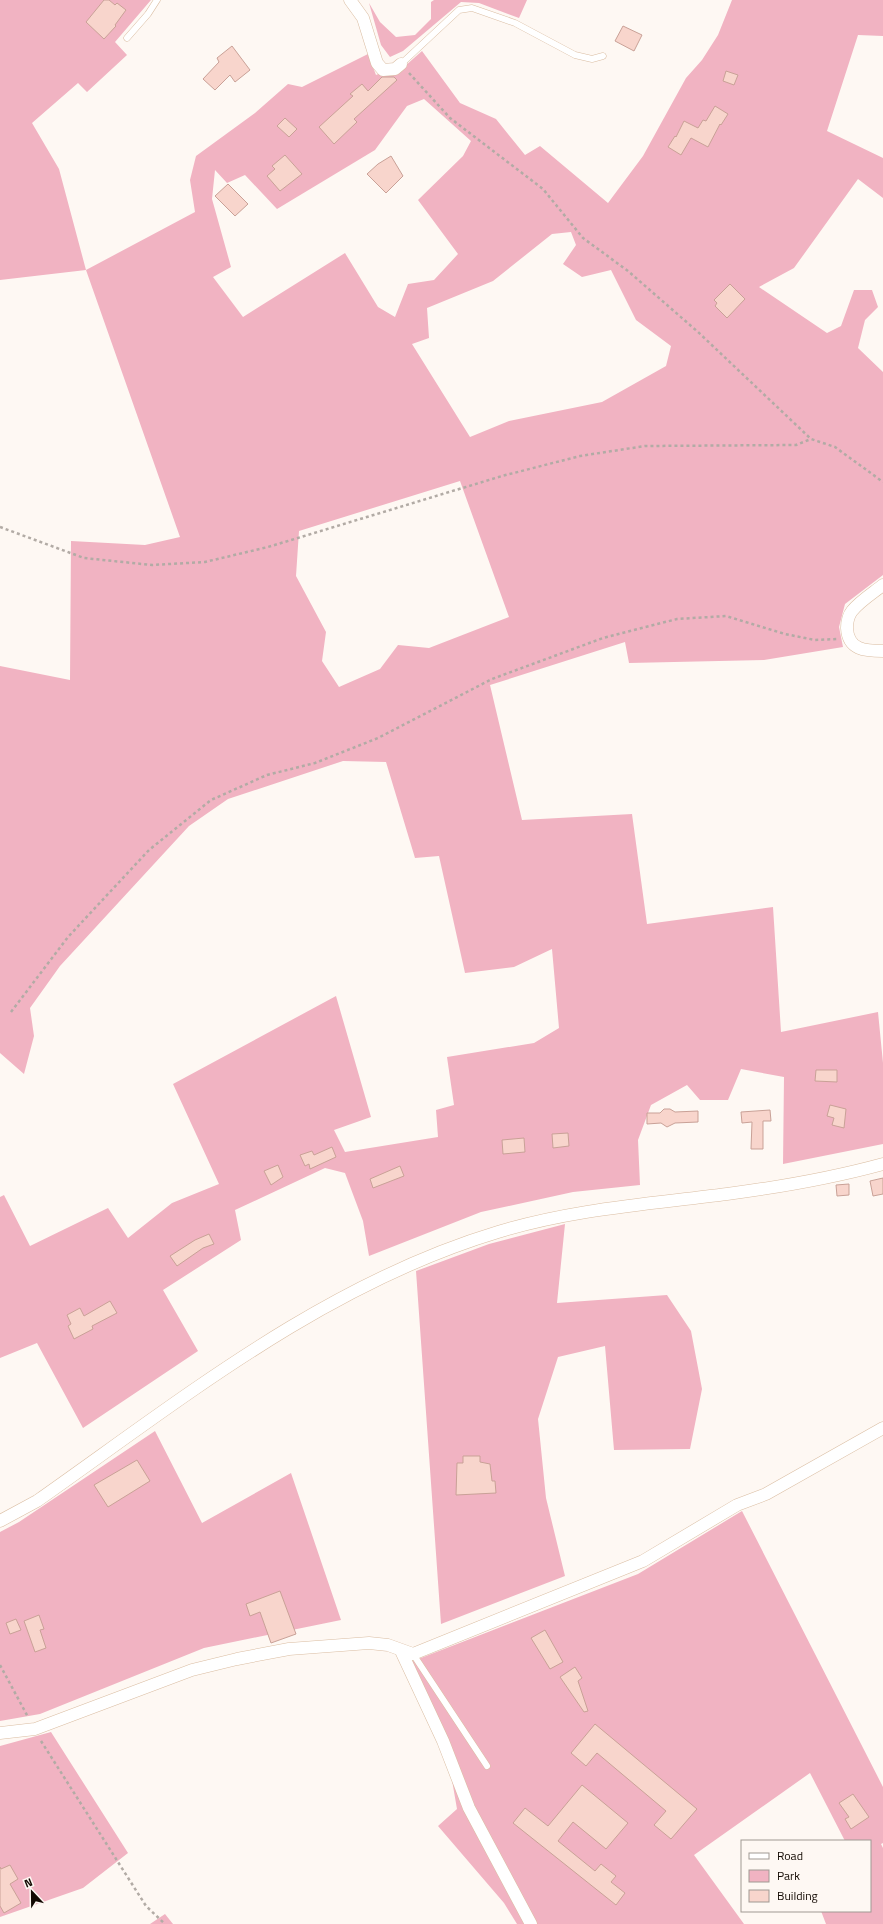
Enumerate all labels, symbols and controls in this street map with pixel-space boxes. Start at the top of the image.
legend [741,1840,871,1912]
text: Road [777,1846,803,1865]
text: Park [777,1866,800,1885]
north arrow [12,1872,52,1912]
text: N [22,1874,35,1892]
text: Building [777,1886,818,1905]

